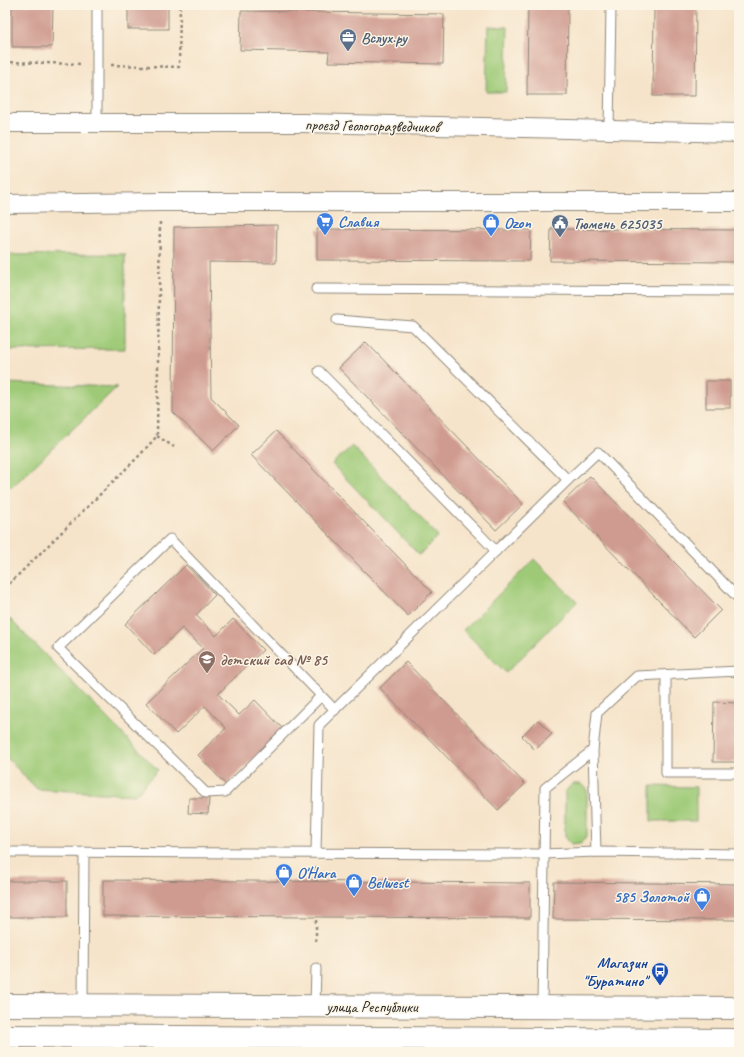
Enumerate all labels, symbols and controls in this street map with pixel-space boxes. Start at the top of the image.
office icon: Вслух.ру [338,27,358,52]
place label: Вслух.ру [361,28,408,48]
street label: проезд Геологоразведчиков [305,115,444,137]
supermarket icon: Славия [315,211,335,236]
place label: Славия [338,212,380,232]
shop icon: Ozon [481,212,501,237]
place label: Ozon [504,213,531,233]
public building icon: Тюмень 625035 [550,213,570,238]
place label: Тюмень 625035 [573,214,663,234]
school or university icon: детский сад № 85 [197,649,217,674]
place label: детский сад № 85 [220,650,329,670]
shop icon: O'Hara [274,862,294,887]
place label: O'Hara [297,863,337,883]
shop icon: Belwest [344,872,364,897]
place label: Belwest [367,873,410,893]
shop icon: 585 Золотой [692,886,712,911]
place label: 585 Золотой [614,887,690,907]
place label: Магазин "Буратино" [583,953,651,991]
bus stop icon: Магазин "Буратино" [650,961,670,986]
street label: улица Республики [325,997,419,1017]

